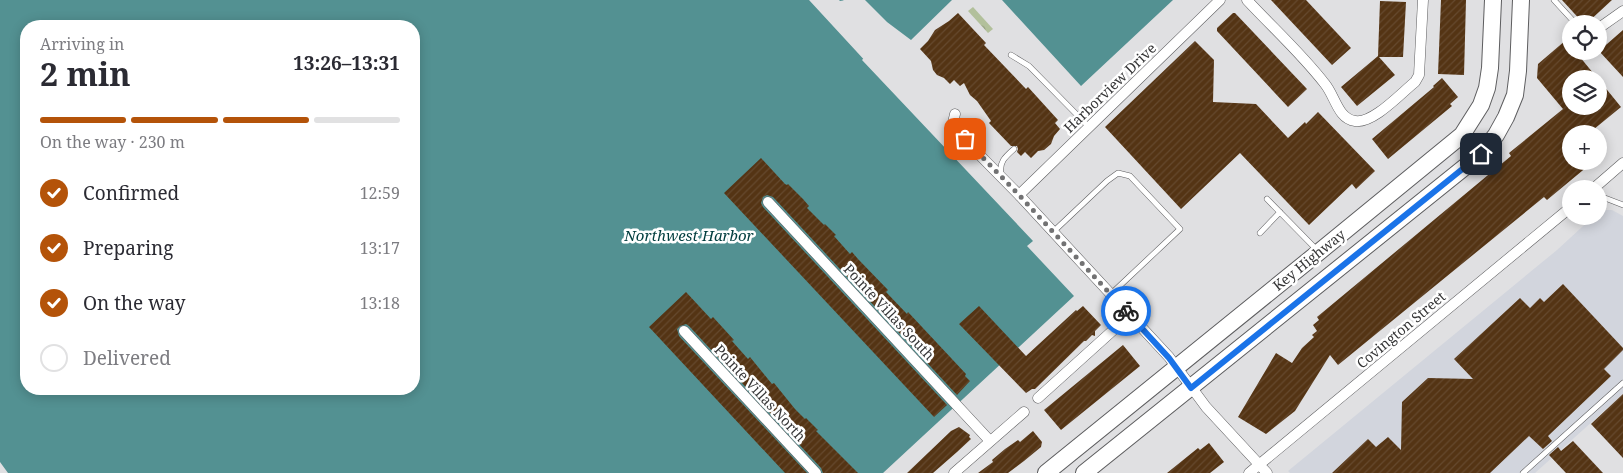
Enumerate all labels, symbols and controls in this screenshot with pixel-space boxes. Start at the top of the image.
map controls [1562,15,1607,225]
button: locate [1562,15,1607,60]
text: Arriving in [40,33,124,55]
street label: Harborview Drive [1059,39,1160,137]
text: 13:26–13:31 [293,50,400,76]
text: 2 min [40,52,131,95]
button: layers [1562,70,1607,115]
pin [944,118,986,160]
icon: bag [951,125,979,153]
button: + [1562,125,1607,170]
text: On the way · 230 m [40,131,185,153]
pin [1460,133,1502,175]
icon: home [1467,140,1495,168]
icon: check [40,179,68,207]
text: Confirmed [83,180,179,206]
button: − [1562,180,1607,225]
text: 12:59 [360,182,400,204]
street label: Key Highway [1268,224,1349,295]
water label: Northwest Harbor [623,225,755,245]
icon: check [40,234,68,262]
text: Preparing [83,235,173,261]
text: 13:17 [360,237,400,259]
street label: Pointe Villas South [840,259,939,364]
courier [1101,286,1151,336]
street label: Covington Street [1352,287,1449,372]
icon: check [40,289,68,317]
text: On the way [83,290,186,316]
text: 13:18 [360,292,400,314]
icon: bike [1112,297,1140,325]
street label: Pointe Villas North [711,340,810,445]
text: Delivered [83,345,171,371]

